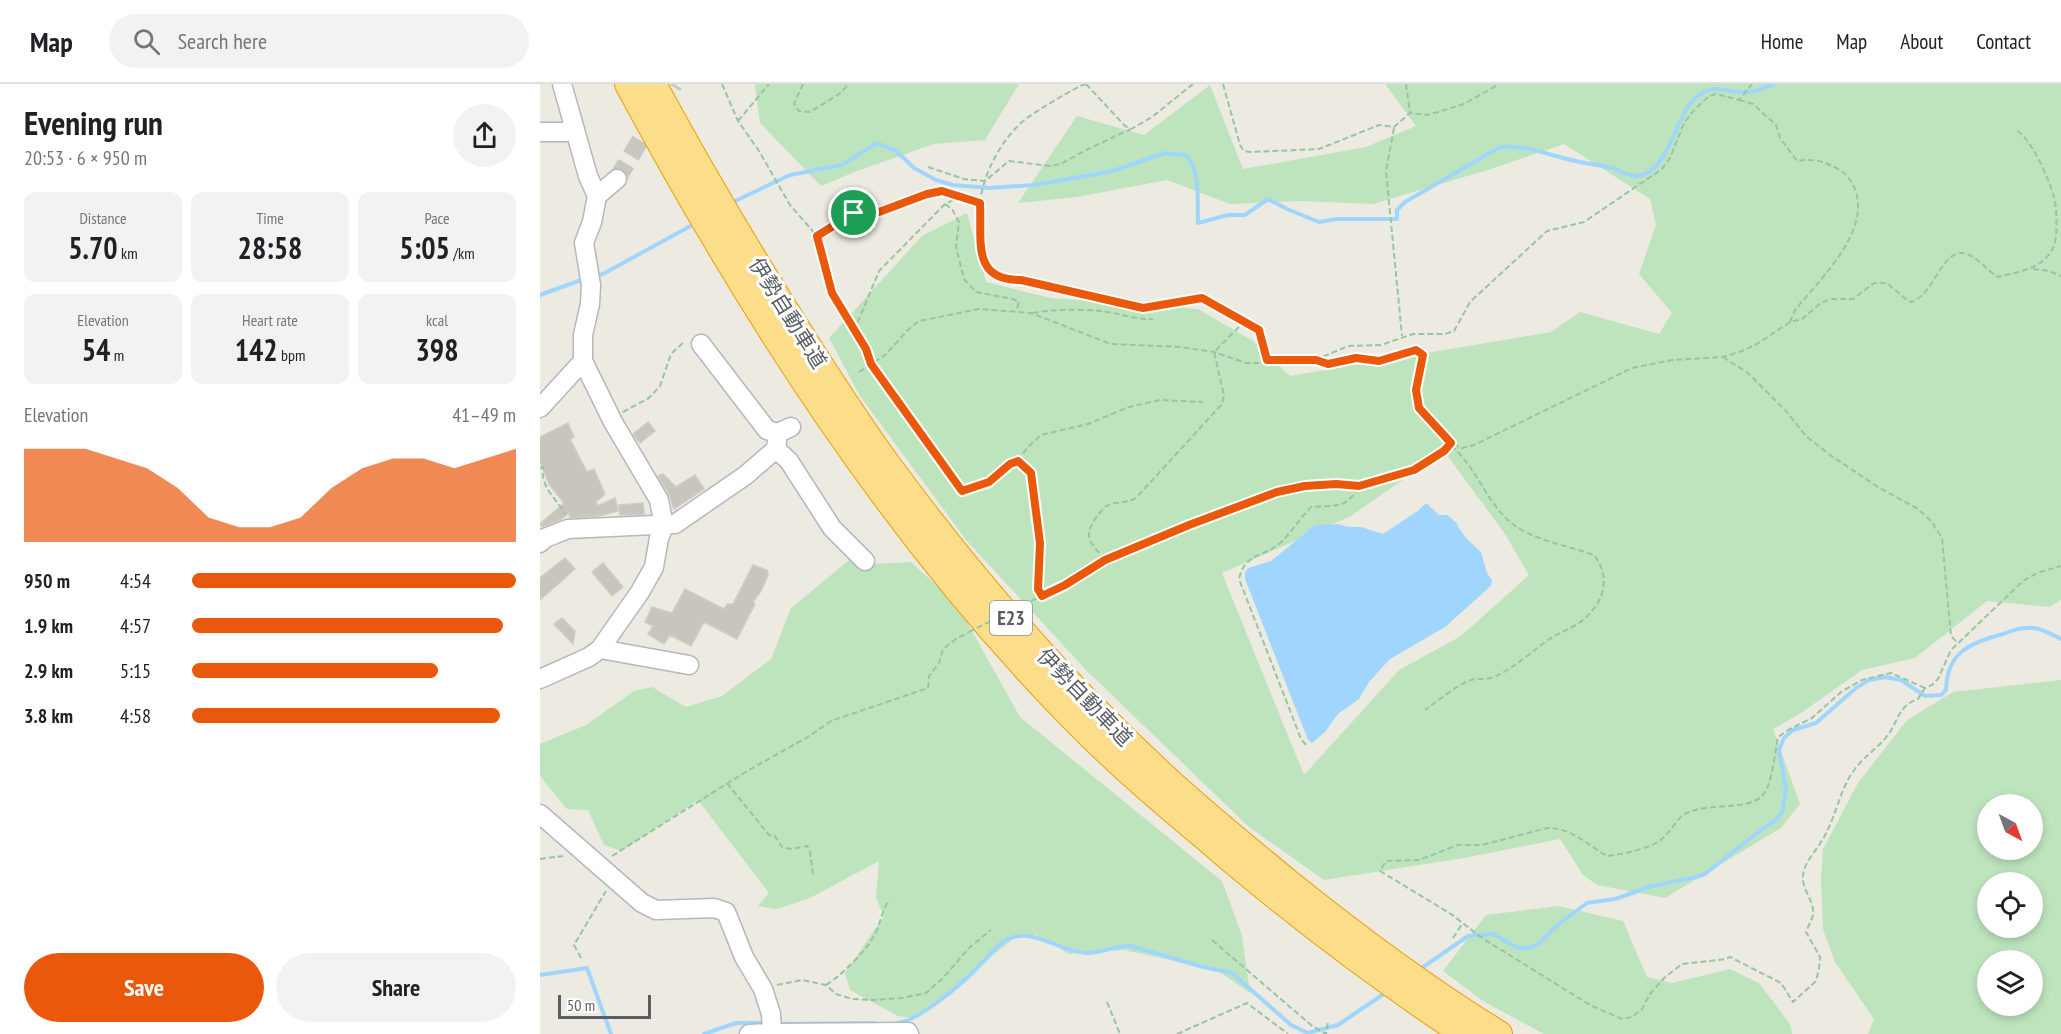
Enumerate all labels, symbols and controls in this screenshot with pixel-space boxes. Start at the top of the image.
search box [109,14,529,68]
text: Map [30,23,73,60]
icon: search [130,25,163,58]
text: Search here [178,27,267,55]
text: Home [1761,28,1803,55]
text: Map [1836,28,1867,55]
text: About [1900,28,1943,55]
text: Contact [1976,28,2031,55]
text: Evening run [24,101,163,144]
button: share [453,104,516,167]
text: 20:53 · 6 × 950 m [24,145,147,171]
pin [828,187,879,238]
icon: arrive [837,196,870,229]
text: Distance [79,208,127,228]
text: Time [256,208,284,228]
text: Pace [424,208,450,228]
text: 5.70 [68,228,118,267]
text: 28:58 [238,228,302,267]
text: 5:05 [399,228,450,267]
text: km [118,243,138,263]
text: /km [450,243,475,263]
street label: 伊勢自動車道 [743,252,833,374]
text: Elevation [77,310,129,330]
text: Heart rate [242,310,298,330]
text: kcal [426,310,448,330]
text: 54 [82,330,110,369]
text: 142 [235,330,278,369]
text: 398 [415,330,459,369]
text: m [110,345,124,365]
text: bpm [278,345,305,365]
text: Elevation [24,402,88,428]
text: 41–49 m [452,402,516,428]
text: 950 m [24,568,70,594]
text: 4:54 [120,568,151,594]
road number: E23 [990,601,1032,635]
text: 1.9 km [24,613,73,639]
text: 4:57 [120,613,151,639]
street label: 伊勢自動車道 [1032,642,1138,752]
text: 2.9 km [24,658,73,684]
text: 5:15 [120,658,151,684]
text: 3.8 km [24,703,73,729]
text: 4:58 [120,703,151,729]
north arrow [1977,794,2043,860]
map controls [1977,794,2043,1016]
button: locate [1977,872,2043,938]
button: layers [1977,950,2043,1016]
button: Save [24,953,264,1022]
button: Share [276,953,516,1022]
scale bar [558,992,651,1020]
text: 50 m [567,995,595,1015]

